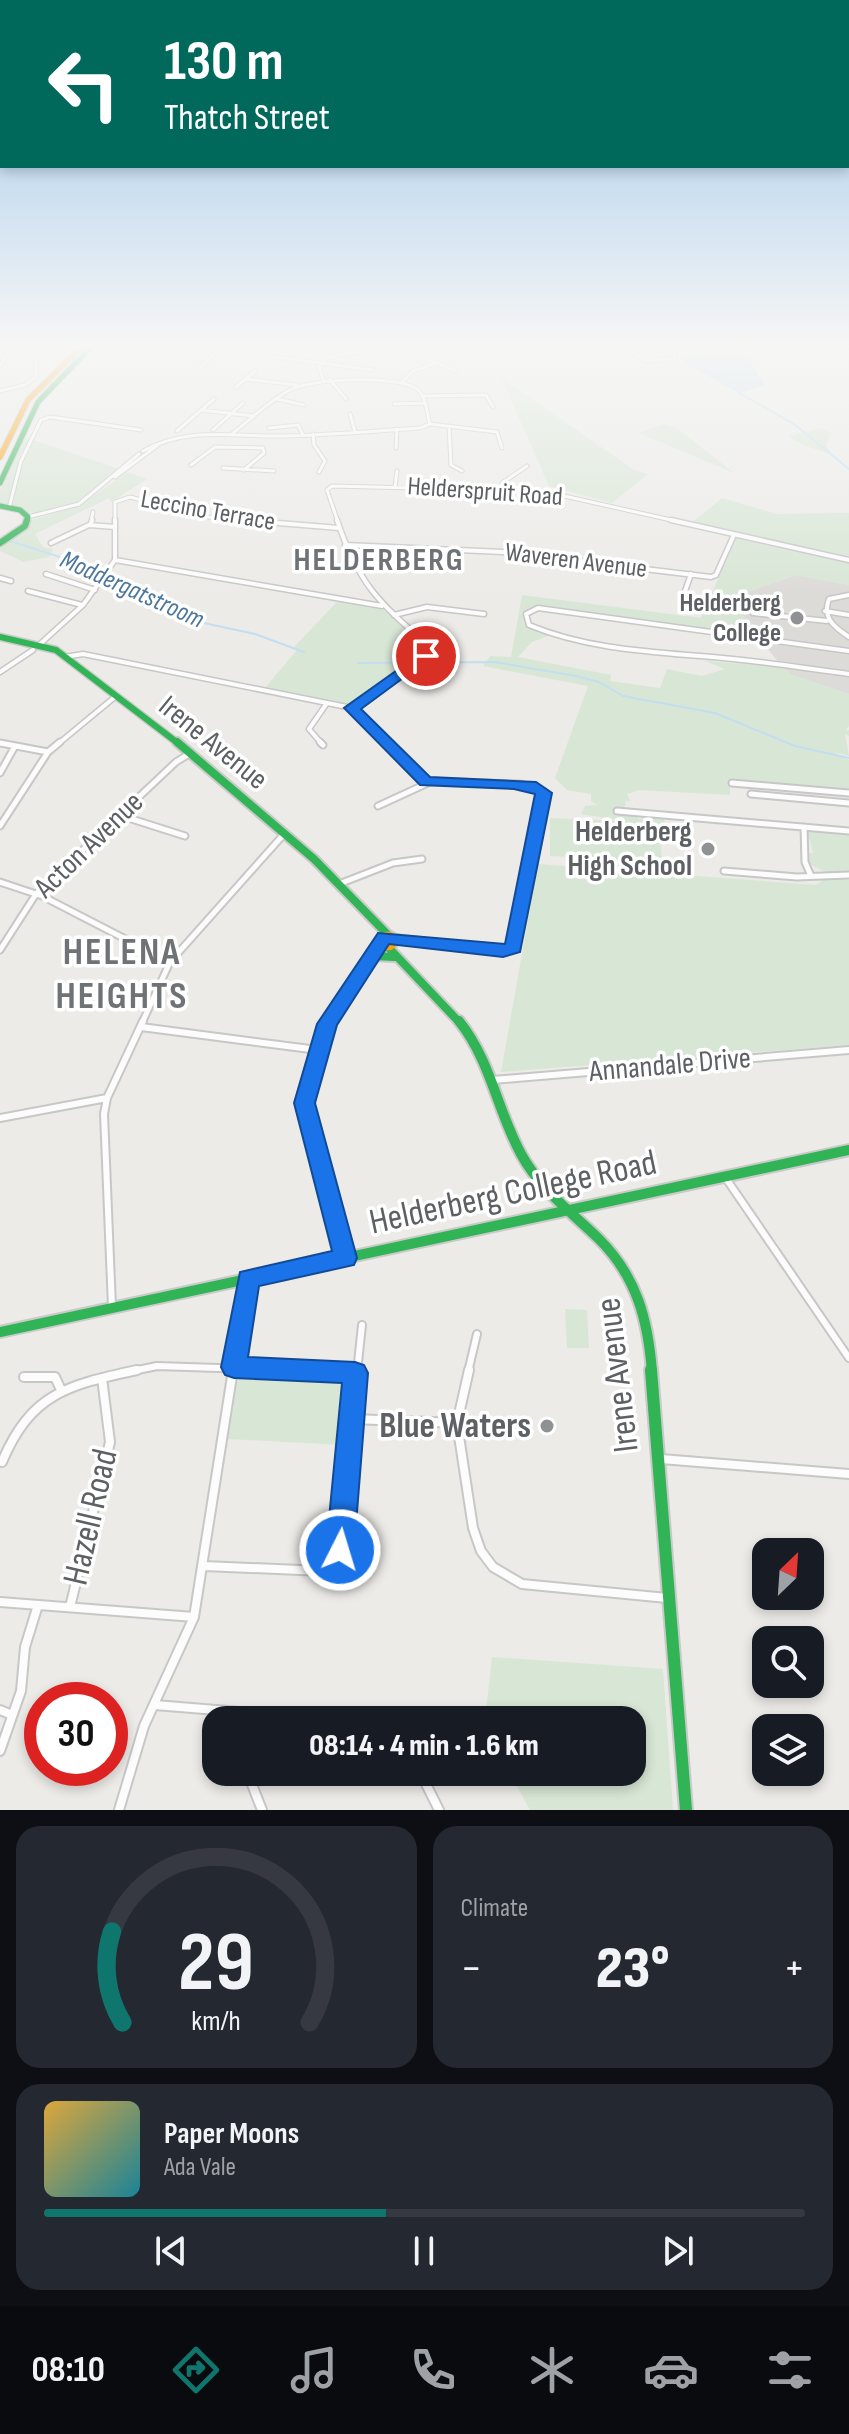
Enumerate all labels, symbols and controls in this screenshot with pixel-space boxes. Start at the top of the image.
text: 130 m [164,29,284,96]
icon: left [32,32,136,136]
text: Thatch Street [164,97,330,140]
street label: Helderspruit Road [406,471,564,513]
street label: Leccino Terrace [138,484,278,538]
street label: Waveren Avenue [503,537,649,585]
district label: HELDERBERG [294,541,464,580]
water label: Moddergatstroom [55,545,209,635]
place label: Helderberg College [679,588,781,649]
marker: Helderberg College [788,609,806,627]
pin [392,622,460,690]
icon: arrive [404,634,448,678]
street label: Irene Avenue [151,688,275,798]
street label: Acton Avenue [26,784,151,906]
place label: Helderberg High School [567,814,692,884]
marker: Helderberg High School [699,840,717,858]
district label: HELENA HEIGHTS [56,930,188,1019]
street label: Annandale Drive [587,1040,752,1090]
street label: Helderberg College Road [365,1142,661,1244]
street label: Irene Avenue [587,1295,649,1455]
place label: Blue Waters [379,1405,531,1448]
marker: Blue Waters [538,1417,556,1435]
street label: Hazell Road [55,1445,127,1589]
position arrow [298,1508,382,1592]
north arrow [752,1538,824,1610]
map controls [752,1538,824,1786]
button: search [752,1626,824,1698]
speed limit sign: 30 [24,1682,128,1786]
button: layers [752,1714,824,1786]
text: 08:14 · 4 min · 1.6 km [309,1728,539,1764]
text: Climate [461,1893,528,1924]
text: 29 [178,1914,254,2014]
text: 23° [596,1933,670,2005]
text: − [461,1942,482,1995]
text: + [783,1942,805,1995]
text: km/h [192,2004,241,2039]
text: Paper Moons [164,2116,299,2152]
text: Ada Vale [164,2152,236,2183]
icon: previous [149,2229,193,2273]
icon: pause [402,2229,446,2273]
icon: next [656,2229,700,2273]
icon: directions [168,2342,224,2398]
icon: music [286,2342,342,2398]
icon: phone [405,2342,461,2398]
icon: climate [524,2342,580,2398]
icon: car [643,2342,699,2398]
icon: filters [762,2342,818,2398]
text: 08:10 [31,2349,105,2392]

